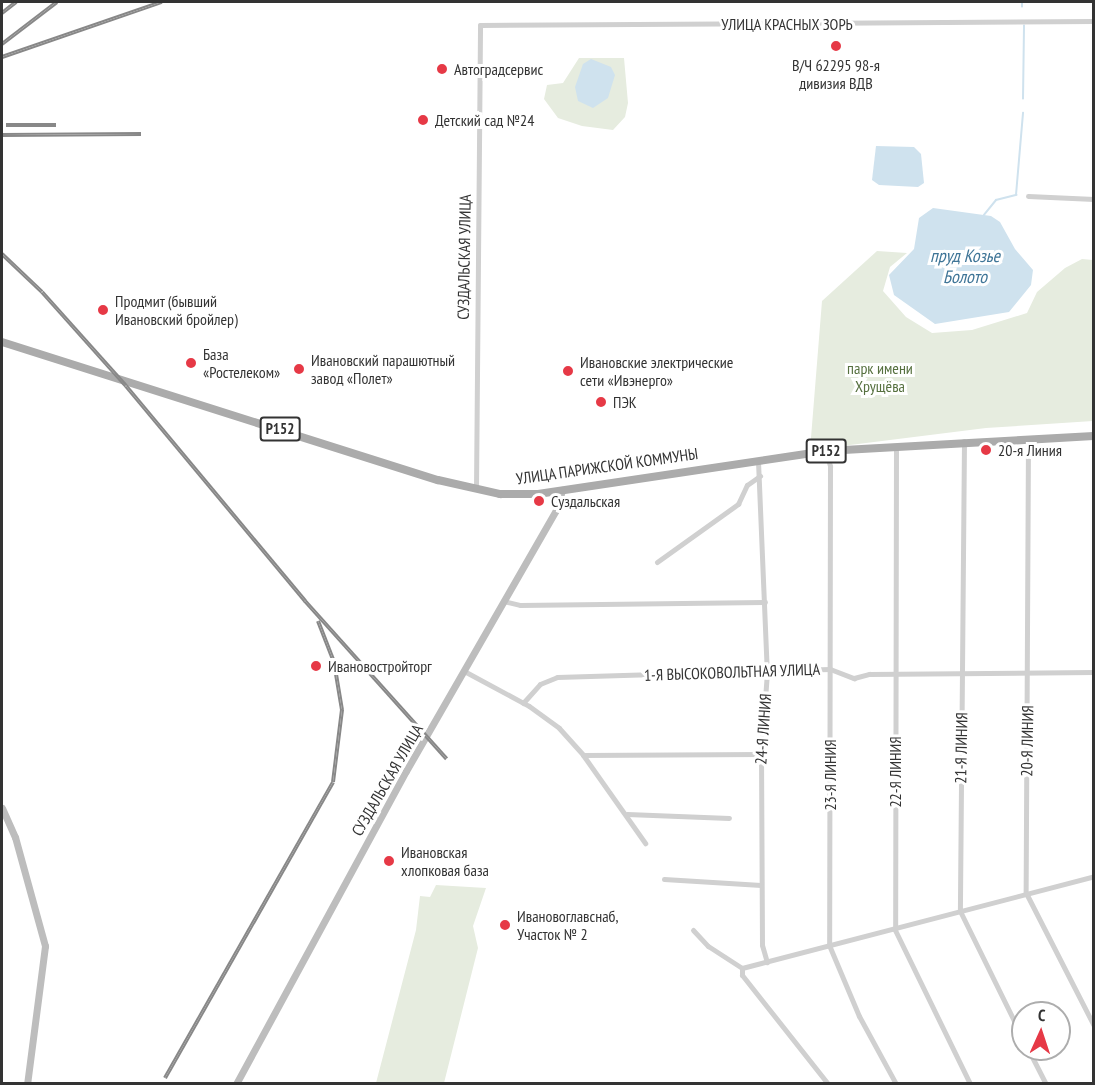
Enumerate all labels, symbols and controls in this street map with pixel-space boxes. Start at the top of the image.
street label: УЛИЦА КРАСНЫХ ЗОРЬ [721,14,853,34]
marker: В/Ч 62295 98-я дивизия ВДВ [829,39,843,53]
place label: В/Ч 62295 98-я дивизия ВДВ [792,55,880,93]
place label: Автоградсервис [454,59,543,79]
marker: Автоградсервис [435,62,449,76]
place label: Детский сад №24 [435,110,534,130]
marker: Детский сад №24 [416,113,430,127]
street label: СУЗДАЛЬСКАЯ УЛИЦА [453,194,475,320]
water label: пруд Козье Болото [930,246,1000,288]
place label: Продмит (бывший Ивановский бройлер) [115,291,238,329]
marker: Продмит (бывший Ивановский бройлер) [96,303,110,317]
place label: База «Ростелеком» [203,344,280,382]
place label: Ивановский парашютный завод «Полет» [311,350,455,388]
place label: Ивановские электрические сети «Ивэнерго» [580,352,733,390]
marker: База «Ростелеком» [184,356,198,370]
park label: парк имени Хрущёва [847,358,913,396]
marker: Ивановский парашютный завод «Полет» [292,362,306,376]
marker: Ивановские электрические сети «Ивэнерго» [561,364,575,378]
place label: ПЭК [613,392,637,412]
marker: ПЭК [594,395,608,409]
road number: Р152 [259,417,301,441]
road number: Р152 [805,439,847,463]
place label: 20-я Линия [998,440,1062,460]
marker: 20-я Линия [979,443,993,457]
street label: УЛИЦА ПАРИЖСКОЙ КОММУНЫ [515,444,699,488]
place label: Суздальская [551,491,620,511]
marker: Суздальская [532,494,546,508]
place label: Ивановостройторг [328,656,432,676]
marker: Ивановостройторг [309,659,323,673]
street label: 1-Я ВЫСОКОВОЛЬТНАЯ УЛИЦА [643,659,821,685]
street label: 24-Я ЛИНИЯ [751,693,775,765]
street label: 20-Я ЛИНИЯ [1017,705,1037,777]
street label: 21-Я ЛИНИЯ [951,712,971,784]
street label: СУЗДАЛЬСКАЯ УЛИЦА [347,721,427,839]
street label: 22-Я ЛИНИЯ [885,736,905,808]
street label: 23-Я ЛИНИЯ [820,739,840,811]
place label: Ивановская хлопковая база [401,842,489,880]
marker: Ивановская хлопковая база [382,854,396,868]
place label: Ивановоглавснаб, Участок № 2 [517,906,618,944]
marker: Ивановоглавснаб, Участок № 2 [498,918,512,932]
north arrow [1011,1001,1071,1061]
text: С [1038,1005,1046,1025]

